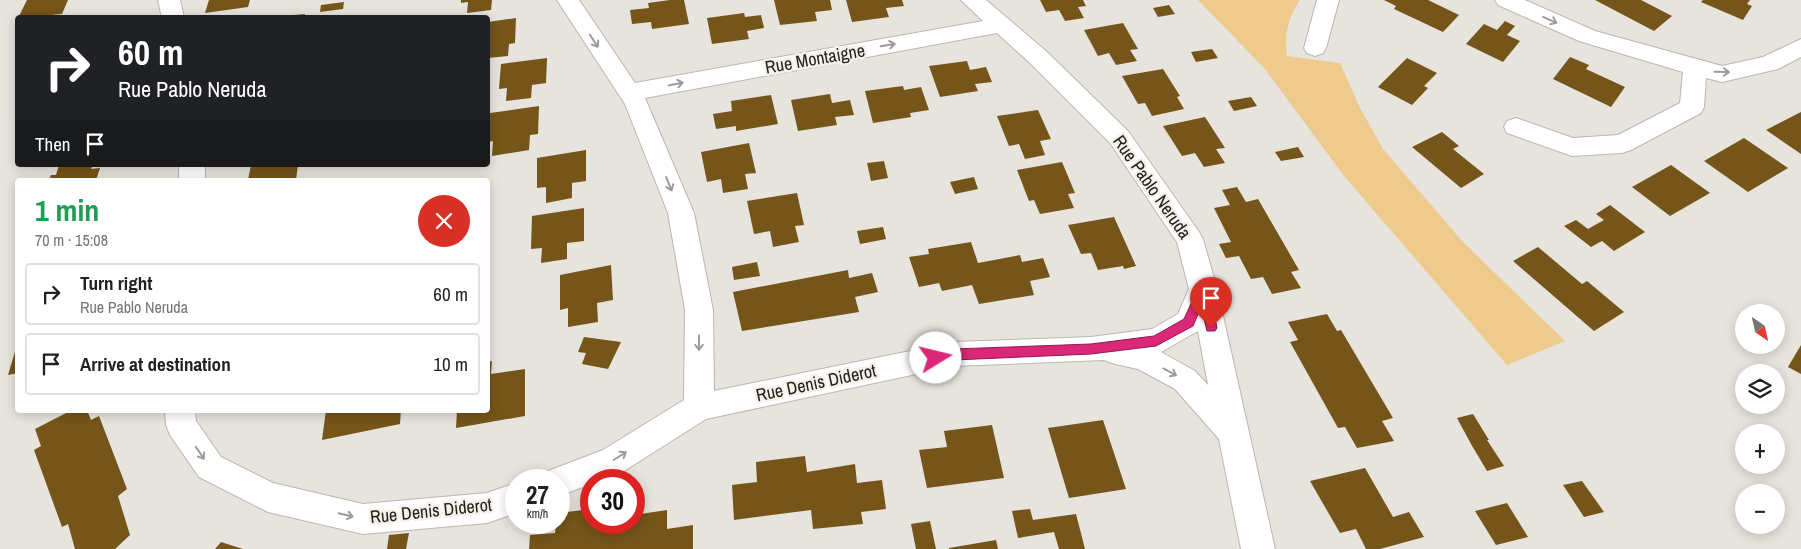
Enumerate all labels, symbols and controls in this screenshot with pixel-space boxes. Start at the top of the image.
one-way arrow [1542,16,1557,25]
text: 60 m [118,29,183,76]
one-way arrow [590,33,600,47]
icon: right [35,35,100,100]
street label: Rue Montaigne [763,37,867,80]
one-way arrow [880,40,896,50]
one-way arrow [1713,68,1729,77]
text: Rue Pablo Neruda [118,74,266,104]
one-way arrow [668,78,684,88]
icon: arrive [81,130,109,158]
street label: Rue Pablo Neruda [1107,130,1197,244]
text: Then [35,131,71,157]
one-way arrow [665,176,675,191]
text: 1 min [35,190,99,230]
button: close [418,195,470,247]
text: 70 m · 15:08 [35,229,108,251]
text: Turn right [80,270,152,296]
pin [1190,277,1232,328]
icon: right [37,280,65,308]
text: 60 m [433,281,468,307]
icon: arrive [1197,284,1225,312]
text: Rue Pablo Neruda [80,296,188,318]
north arrow [1735,304,1785,354]
map controls [1735,304,1785,534]
position arrow [909,331,961,383]
one-way arrow [694,334,704,351]
icon: arrive [37,350,65,378]
text: Arrive at destination [80,351,231,377]
text: 10 m [433,351,468,377]
street label: Rue Denis Diderot [754,358,878,407]
button: layers [1735,364,1785,414]
one-way arrow [1163,367,1178,377]
button: + [1735,424,1785,474]
one-way arrow [195,446,205,460]
one-way arrow [613,451,627,462]
speed limit sign: 30 [580,469,645,534]
text: 27 [526,478,549,512]
button: − [1735,484,1785,534]
street label: Rue Denis Diderot [369,492,493,529]
text: km/h [527,506,548,522]
one-way arrow [337,511,353,520]

